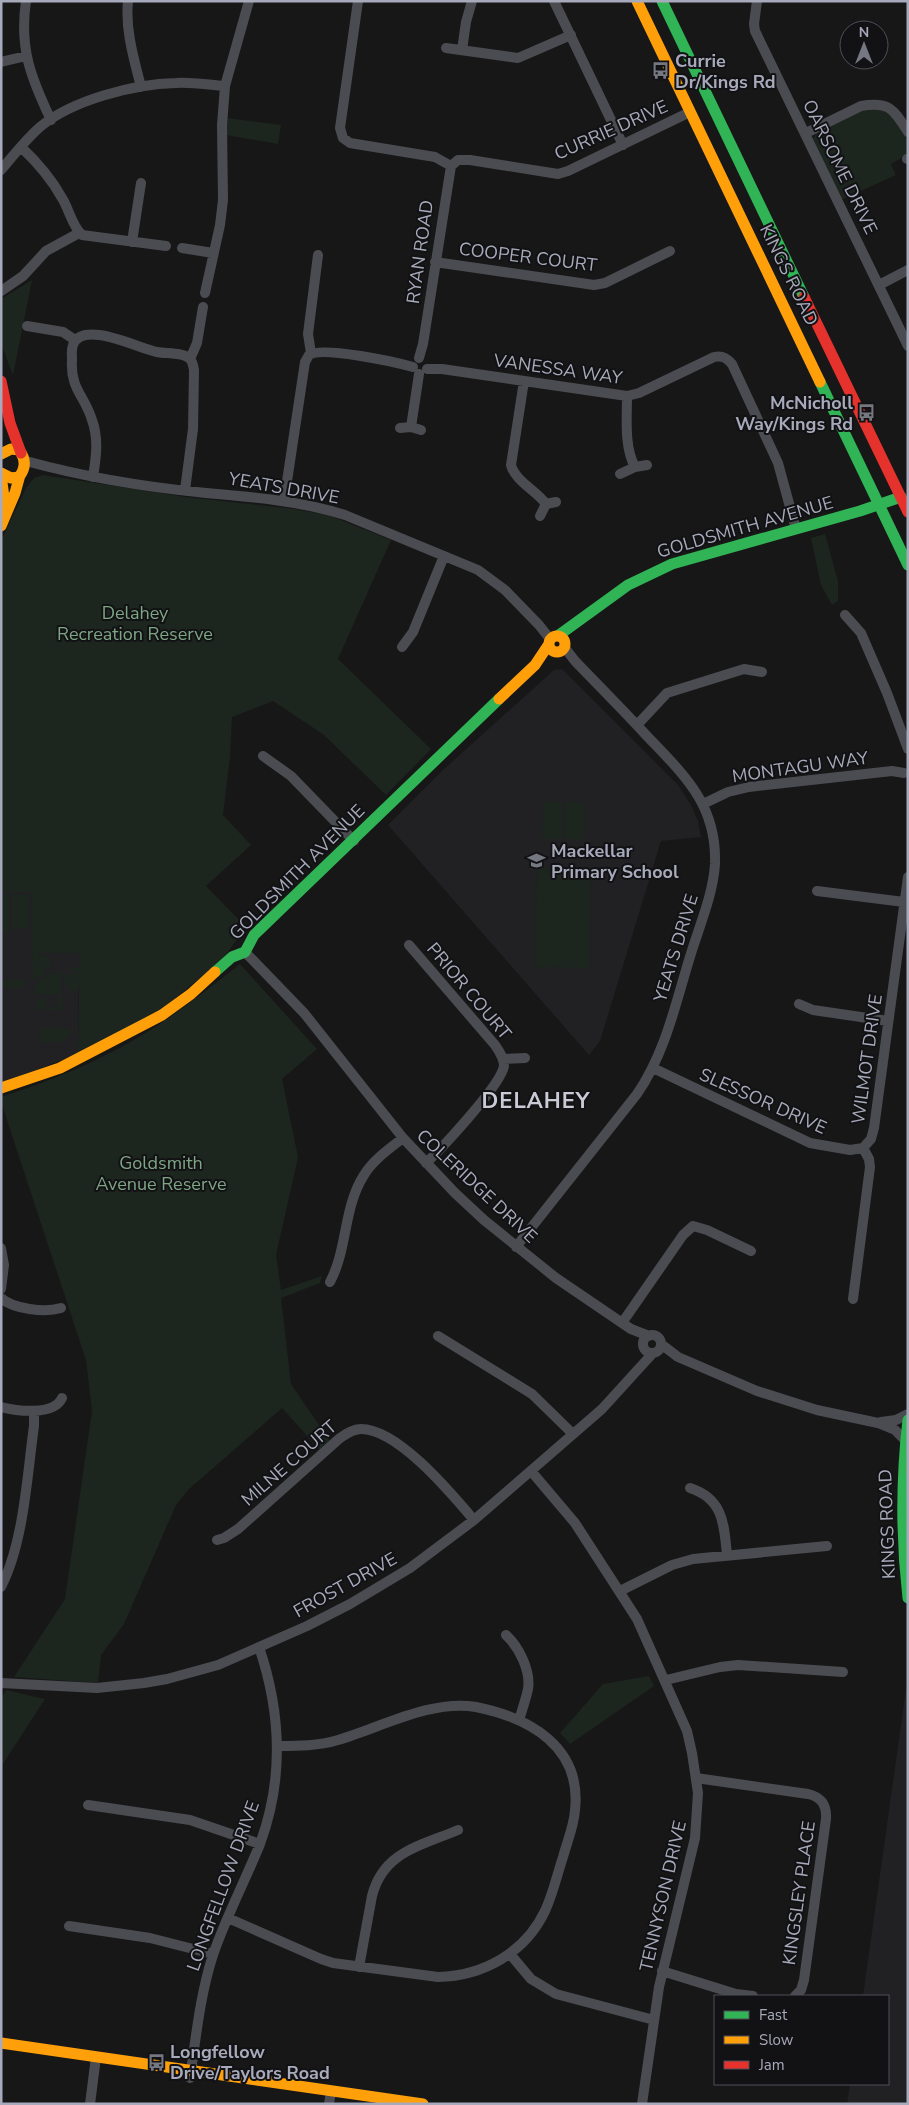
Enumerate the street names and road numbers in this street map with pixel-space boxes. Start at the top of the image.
street label: CURRIE DRIVE [550,94,672,166]
street label: OARSOME DRIVE [797,96,883,238]
street label: RYAN ROAD [401,199,439,305]
street label: KINGS ROAD [754,220,824,330]
street label: COOPER COURT [458,237,599,277]
street label: VANESSA WAY [491,348,624,390]
street label: YEATS DRIVE [226,466,341,510]
street label: GOLDSMITH AVENUE [654,490,836,564]
street label: MONTAGU WAY [730,746,870,788]
street label: GOLDSMITH AVENUE [224,799,370,945]
street label: YEATS DRIVE [648,891,704,1006]
street label: PRIOR COURT [421,937,517,1045]
street label: WILMOT DRIVE [846,992,888,1126]
street label: SLESSOR DRIVE [696,1062,830,1140]
street label: COLERIDGE DRIVE [411,1124,543,1248]
street label: MILNE COURT [236,1415,342,1511]
street label: KINGS ROAD [873,1469,901,1579]
street label: FROST DRIVE [289,1547,401,1623]
street label: LONGFELLOW DRIVE [181,1798,265,1974]
street label: TENNYSON DRIVE [634,1818,692,1974]
street label: KINGSLEY PLACE [777,1819,821,1967]

